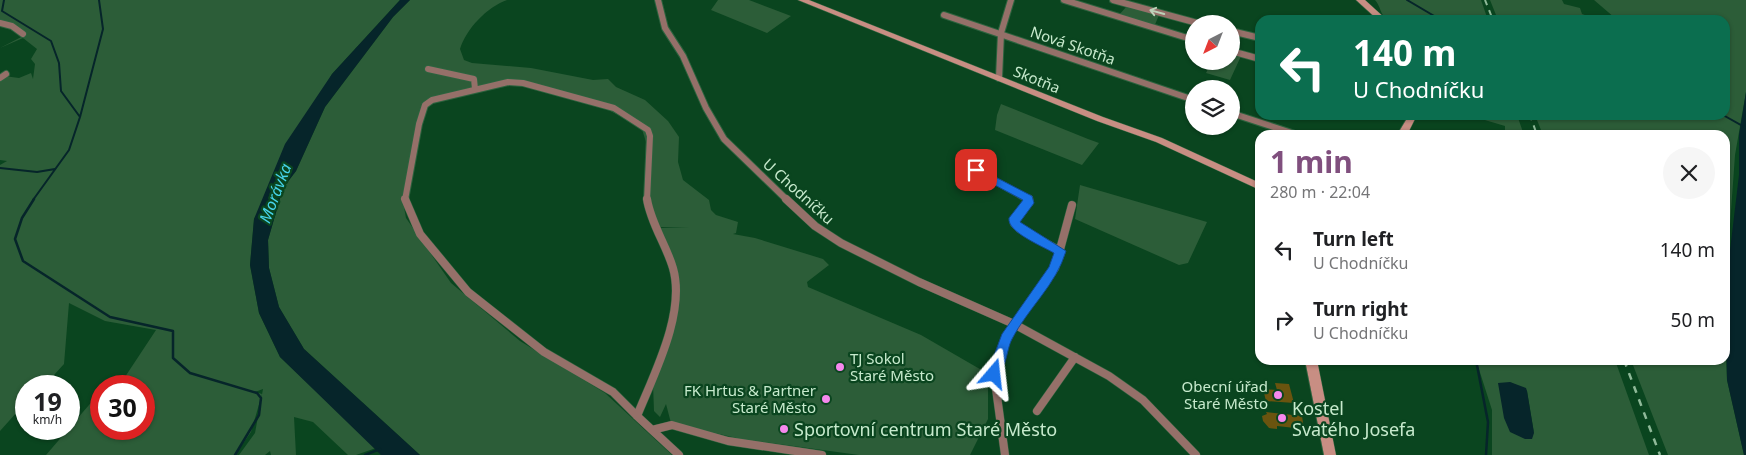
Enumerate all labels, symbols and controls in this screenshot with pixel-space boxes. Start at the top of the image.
one-way arrow [1149,7,1165,16]
north arrow [1185,15,1240,70]
map controls [1185,15,1240,135]
street label: Nová Skotňa [1028,21,1118,69]
text: 140 m [1353,29,1456,76]
icon: left [1270,35,1335,100]
street label: Skotňa [1011,61,1063,97]
text: U Chodníčku [1353,74,1484,104]
button: layers [1185,80,1240,135]
text: 1 min [1270,141,1353,182]
button: close [1663,147,1715,199]
pin [955,149,997,191]
street label: U Chodníčku [759,154,839,228]
icon: arrive [962,156,990,184]
water label: Morávka [254,160,296,226]
text: 280 m · 22:04 [1270,181,1370,203]
text: Turn left [1313,226,1394,252]
icon: left [1270,236,1298,264]
text: 140 m [1660,237,1715,263]
text: U Chodníčku [1313,252,1409,274]
text: Turn right [1313,296,1408,322]
icon: right [1270,306,1298,334]
text: 50 m [1671,307,1715,333]
text: U Chodníčku [1313,322,1409,344]
position arrow [967,347,1019,399]
place label: TJ Sokol Staré Město [850,348,934,385]
marker: TJ Sokol Staré Město [834,361,846,373]
speed limit sign: 30 [90,375,155,440]
place label: Obecní úřad Staré Město [1182,376,1268,413]
place label: FK Hrtus & Partner Staré Město [684,380,816,417]
text: 19 [33,384,62,418]
marker: Obecní úřad Staré Město [1272,389,1284,401]
marker: FK Hrtus & Partner Staré Město [820,393,832,405]
place label: Kostel Svatého Josefa [1292,396,1415,441]
text: km/h [33,411,62,428]
marker: Kostel Svatého Josefa [1276,412,1288,424]
place label: Sportovní centrum Staré Město [794,417,1057,441]
marker: Sportovní centrum Staré Město [778,423,790,435]

